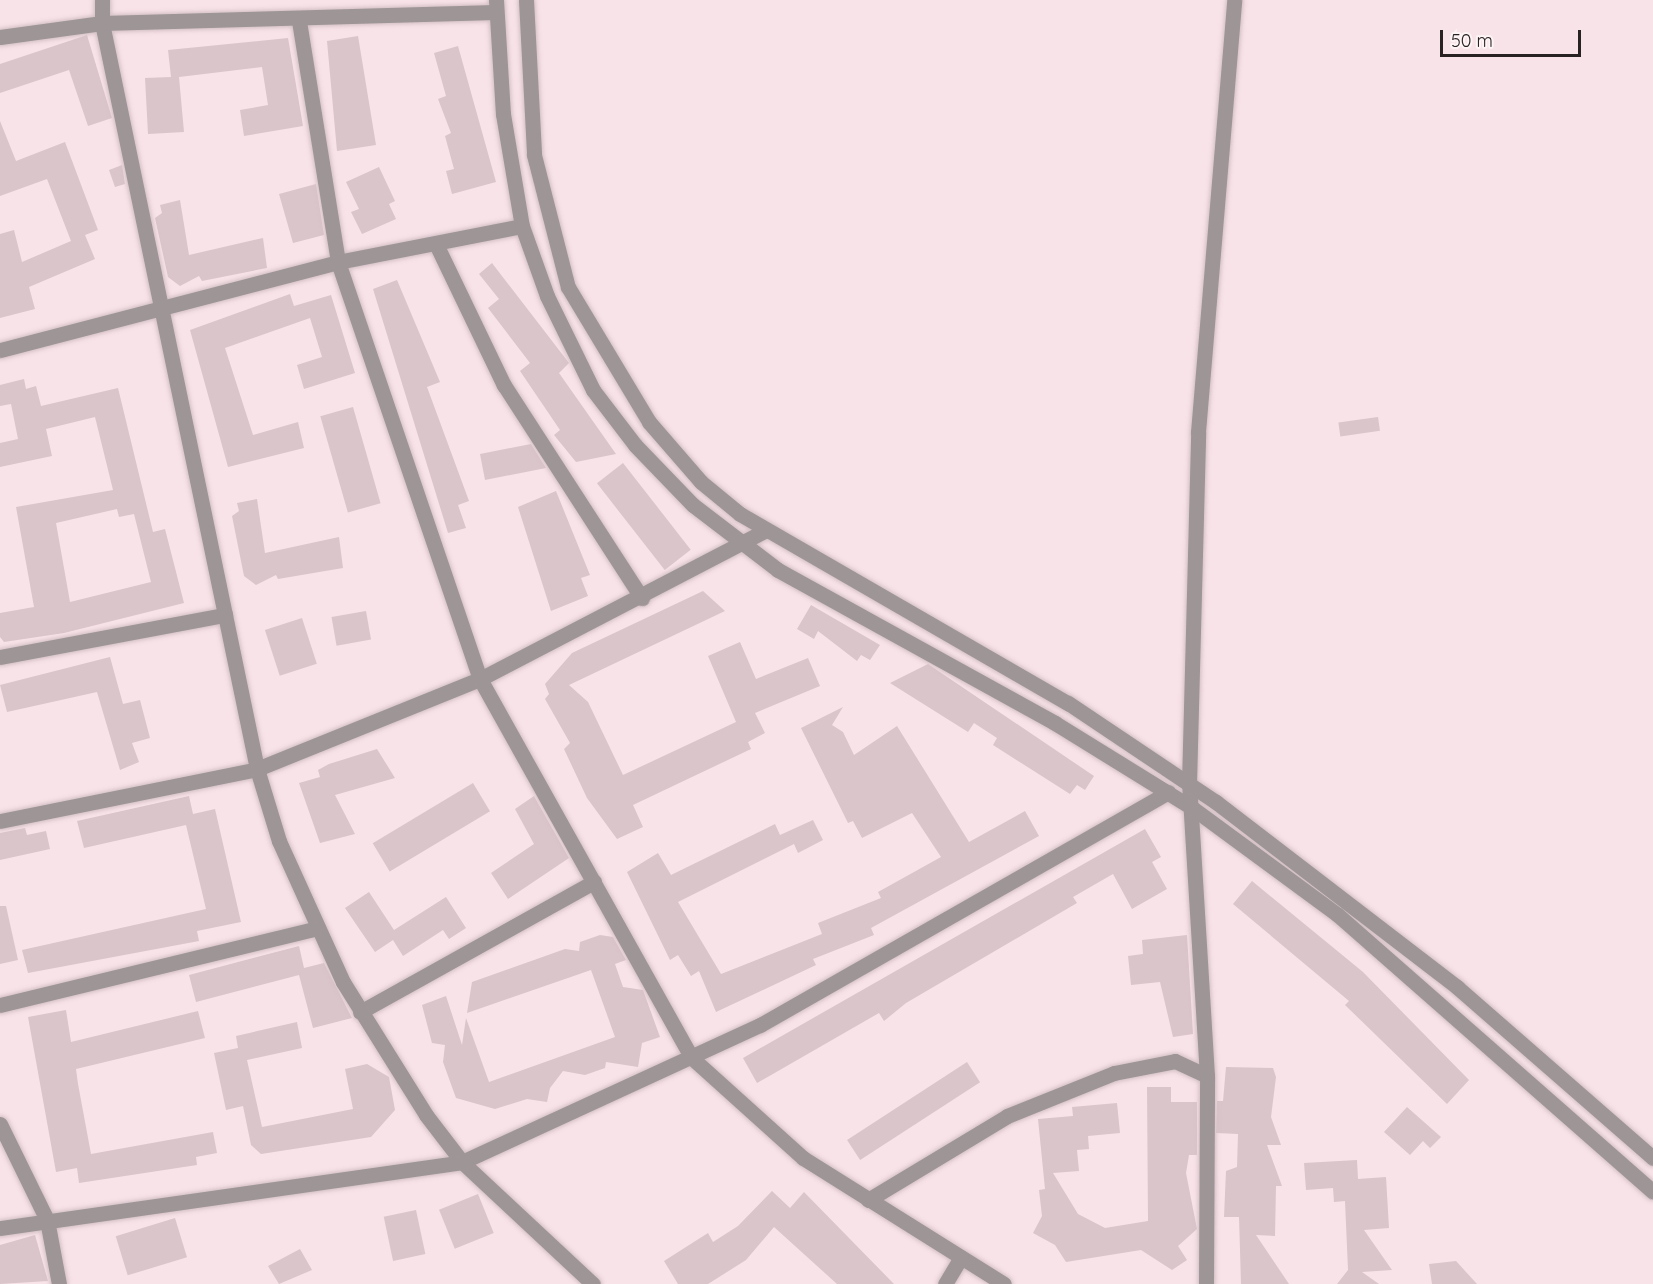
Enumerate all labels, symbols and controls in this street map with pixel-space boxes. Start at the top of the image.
scale bar [1443,18,1584,56]
text: 50 m [1451,29,1493,52]

